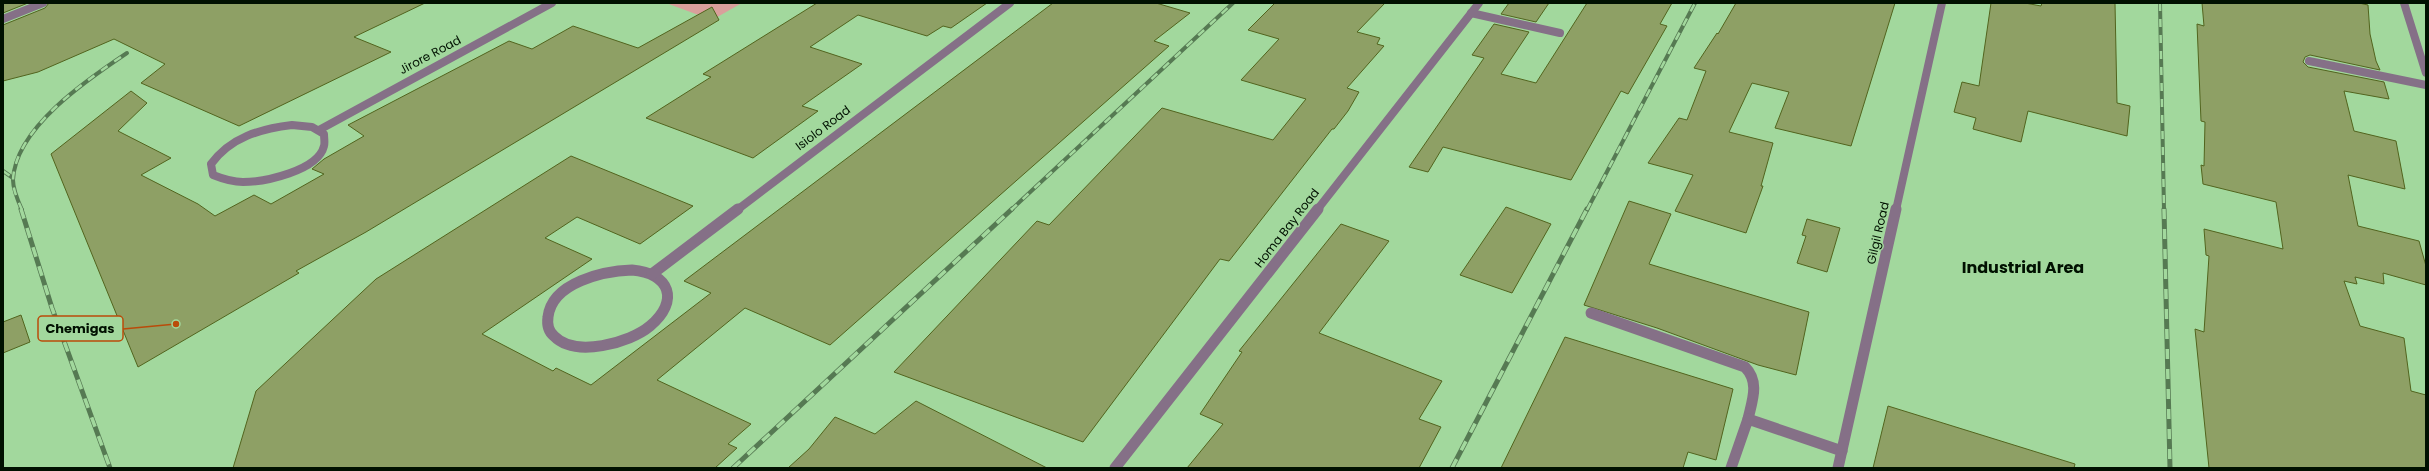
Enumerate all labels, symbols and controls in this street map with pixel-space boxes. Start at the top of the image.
street label: Jirore Road [396,31,464,78]
street label: Isiolo Road [792,101,854,154]
street label: Homa Bay Road [1250,185,1323,271]
street label: Gilgil Road [1862,200,1893,266]
district label: Industrial Area [1962,256,2084,279]
callout: Chemigas [38,316,123,341]
text: Chemigas [45,319,115,338]

